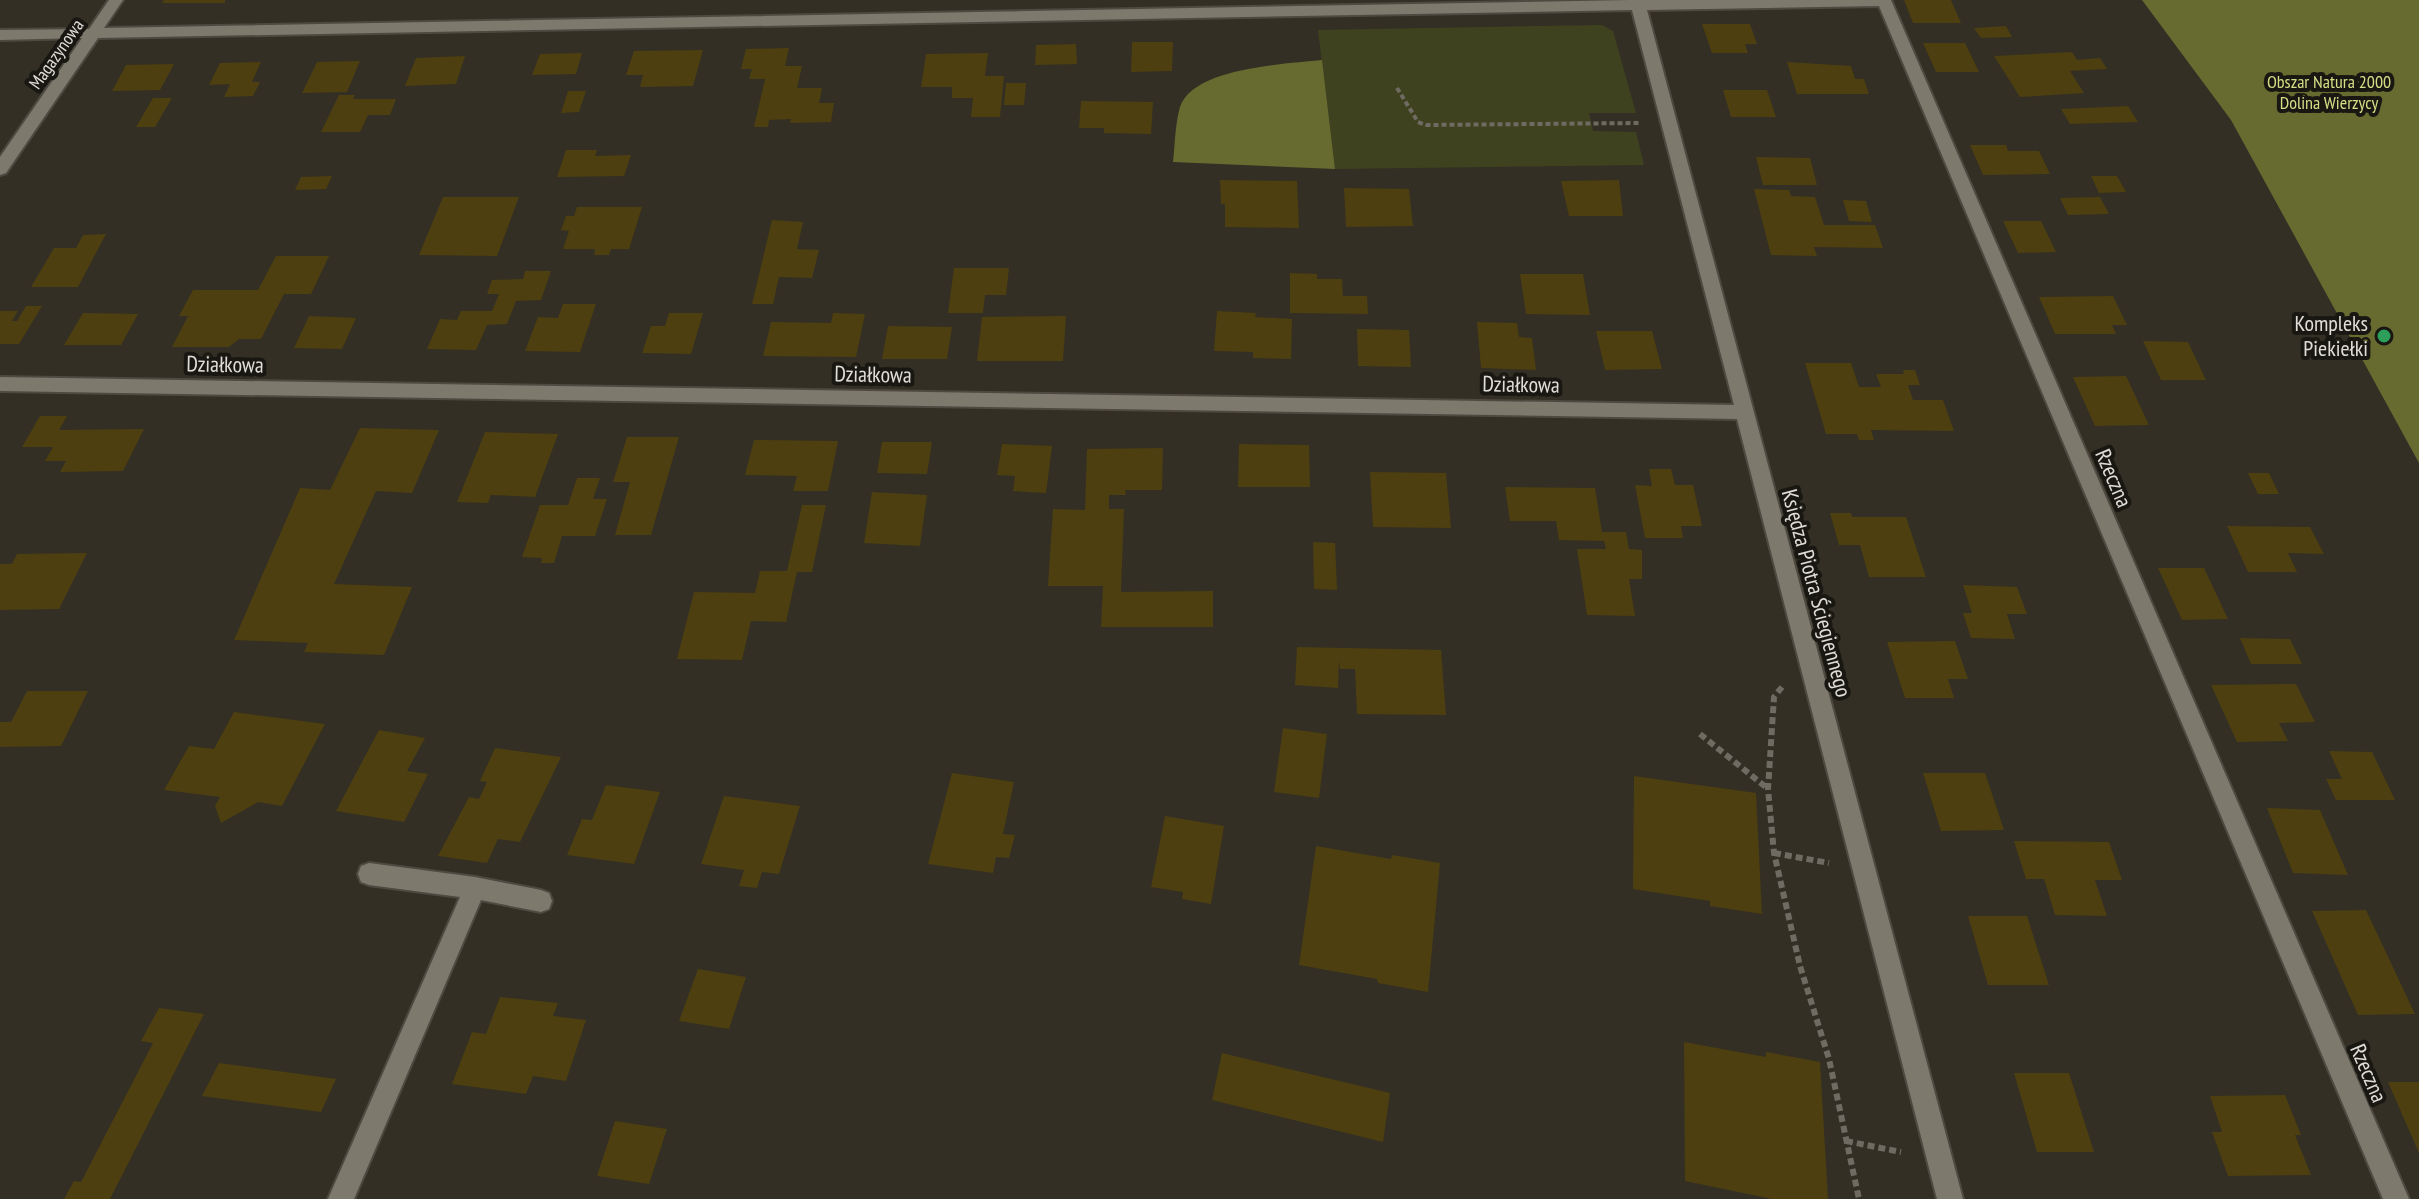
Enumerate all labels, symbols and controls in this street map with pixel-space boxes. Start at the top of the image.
street label: Magazynowa [24,15,88,93]
park label: Obszar Natura 2000 Dolina Wierzycy [2267,70,2391,114]
place label: Kompleks Piekiełki [2294,309,2368,362]
marker: Kompleks Piekiełki [2375,327,2393,345]
street label: Działkowa [186,349,264,379]
street label: Działkowa [834,359,912,389]
street label: Działkowa [1482,369,1560,399]
street label: Rzeczna [2089,445,2139,511]
street label: Księdza Piotra Ściegiennego [1776,486,1858,700]
street label: Rzeczna [2344,1040,2394,1106]

